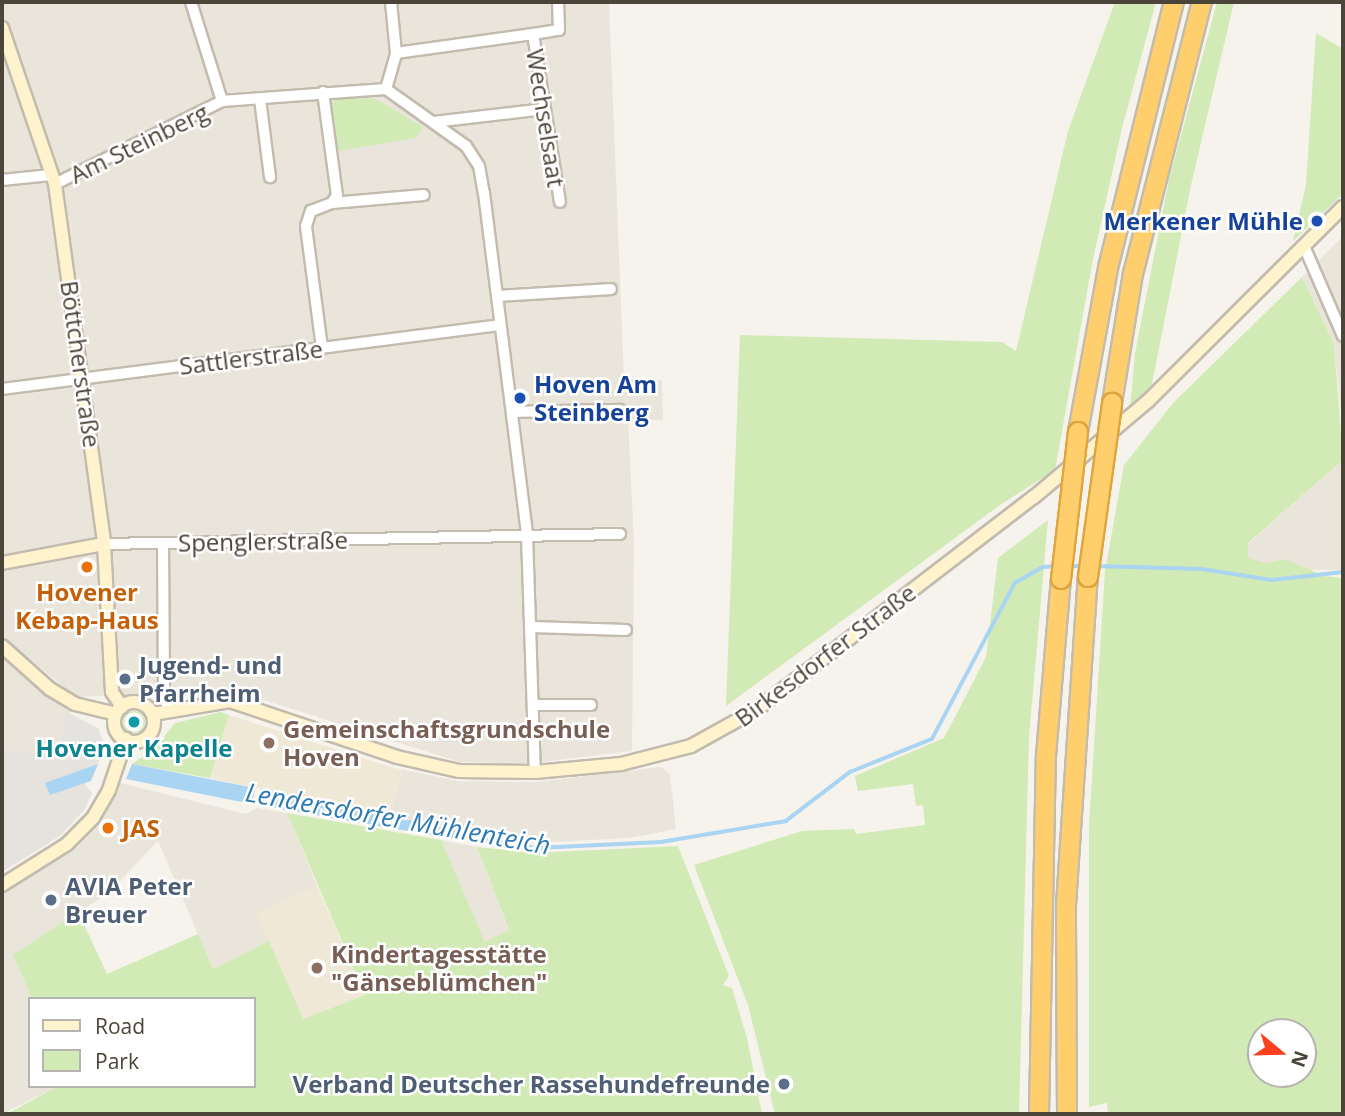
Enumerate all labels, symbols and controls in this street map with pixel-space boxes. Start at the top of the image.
street label: Wechselsaat [521,47,571,189]
street label: Am Steinberg [65,97,213,189]
place label: Merkener Mühle [1103,207,1303,235]
marker: Merkener Mühle [1309,213,1325,229]
street label: Böttcherstraße [55,279,107,449]
street label: Sattlerstraße [178,334,324,380]
place label: Hoven Am Steinberg [534,370,657,426]
marker: Hoven Am Steinberg [512,390,528,406]
street label: Spenglerstraße [178,525,348,557]
marker: Hovener Kebap-Haus [79,559,95,575]
place label: Hovener Kebap-Haus [15,578,159,634]
street label: Birkesdorfer Straße [729,578,921,732]
place label: Jugend- und Pfarrheim [139,651,282,707]
marker: Jugend- und Pfarrheim [117,671,133,687]
marker: Hovener Kapelle [126,714,142,730]
place label: Gemeinschaftsgrundschule Hoven [283,715,610,771]
place label: Hovener Kapelle [36,734,232,762]
marker: Gemeinschaftsgrundschule Hoven [261,735,277,751]
water label: Lendersdorfer Mühlenteich [243,777,553,861]
place label: JAS [122,814,160,842]
marker: JAS [100,820,116,836]
place label: AVIA Peter Breuer [65,872,193,928]
marker: AVIA Peter Breuer [43,892,59,908]
place label: Kindertagesstätte "Gänseblümchen" [331,940,547,996]
marker: Kindertagesstätte "Gänseblümchen" [309,960,325,976]
legend [28,997,256,1088]
text: Road [95,1012,145,1040]
north arrow [1247,1018,1317,1088]
text: Park [95,1047,139,1075]
text: N [1285,1048,1315,1071]
place label: Verband Deutscher Rassehundefreunde [293,1070,770,1098]
marker: Verband Deutscher Rassehundefreunde [776,1076,792,1092]

